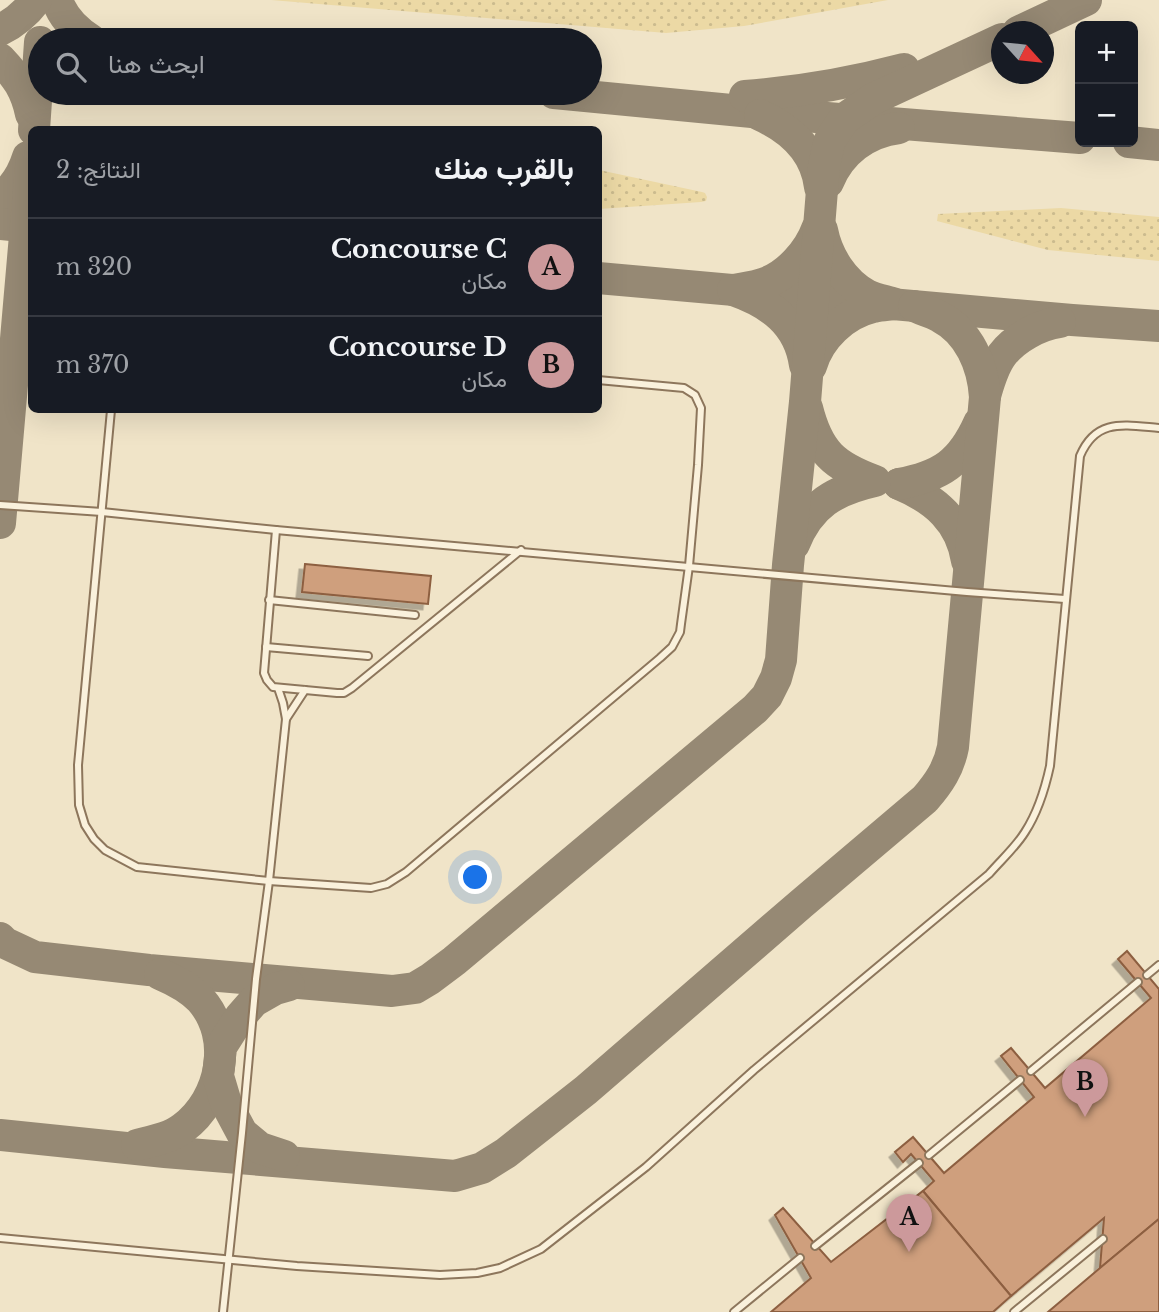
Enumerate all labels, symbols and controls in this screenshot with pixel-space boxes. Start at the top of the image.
north arrow [991,21,1054,84]
map controls [1075,21,1138,147]
button: + [1075,21,1138,84]
search box [28,28,602,105]
icon: search [52,48,90,86]
text: ابحث هنا [108,48,205,80]
button: − [1075,84,1138,147]
text: بالقرب منك [434,150,574,187]
text: النتائج: 2 [56,156,141,184]
text: Concourse C [331,233,507,265]
text: 320 m [56,253,132,281]
text: A [542,253,560,281]
text: مكان [461,267,507,295]
text: Concourse D [328,331,507,363]
text: 370 m [56,351,129,379]
text: B [542,351,560,379]
text: مكان [461,365,507,393]
your location [458,860,492,894]
pin: B [1062,1059,1108,1117]
pin: A [886,1194,932,1252]

